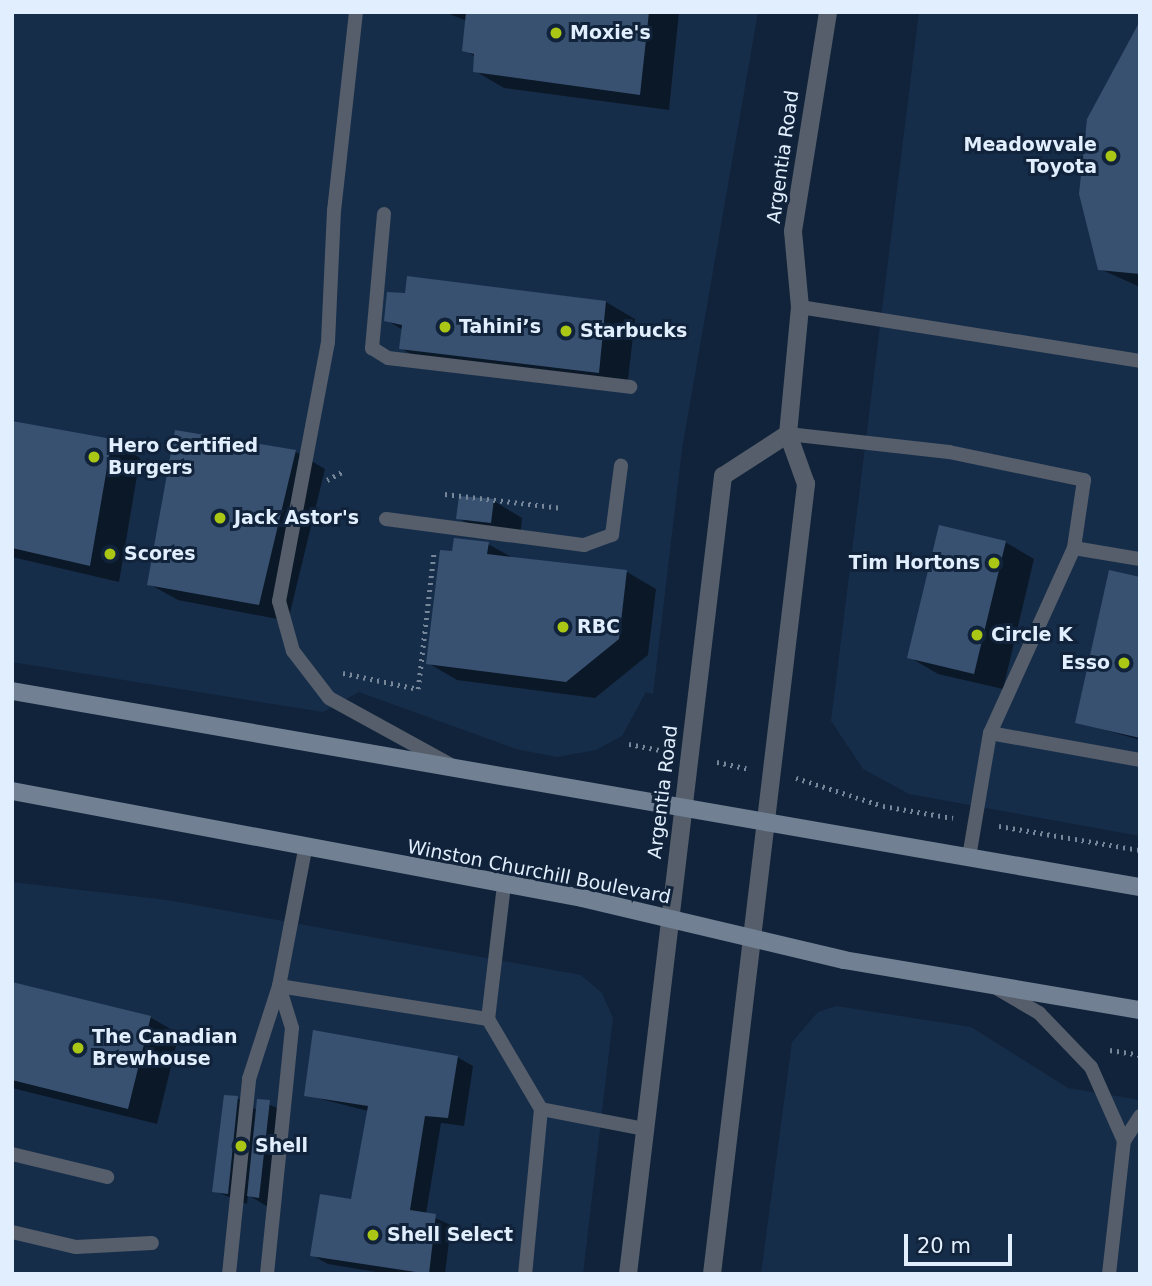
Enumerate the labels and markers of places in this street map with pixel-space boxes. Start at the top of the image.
place label: Moxie's [570,22,651,44]
marker: Moxie's [548,25,564,41]
place label: Meadowvale Toyota [964,134,1097,178]
marker: Meadowvale Toyota [1103,148,1119,164]
place label: Tahini’s [459,316,541,338]
marker: Tahini’s [437,319,453,335]
place label: Starbucks [580,320,687,342]
marker: Starbucks [558,323,574,339]
place label: Hero Certified Burgers [108,435,258,479]
marker: Hero Certified Burgers [86,449,102,465]
place label: Jack Astor's [234,507,359,529]
marker: Jack Astor's [212,510,228,526]
place label: Scores [124,543,196,565]
marker: Scores [102,546,118,562]
place label: Tim Hortons [849,552,980,574]
marker: Tim Hortons [986,555,1002,571]
place label: RBC [577,616,620,638]
marker: RBC [555,619,571,635]
place label: Circle K [991,624,1073,646]
marker: Circle K [969,627,985,643]
place label: Esso [1061,652,1110,674]
marker: Esso [1116,655,1132,671]
place label: The Canadian Brewhouse [92,1026,238,1070]
marker: The Canadian Brewhouse [70,1040,86,1056]
place label: Shell [255,1135,308,1157]
marker: Shell [233,1138,249,1154]
place label: Shell Select [387,1224,513,1246]
marker: Shell Select [365,1227,381,1243]

